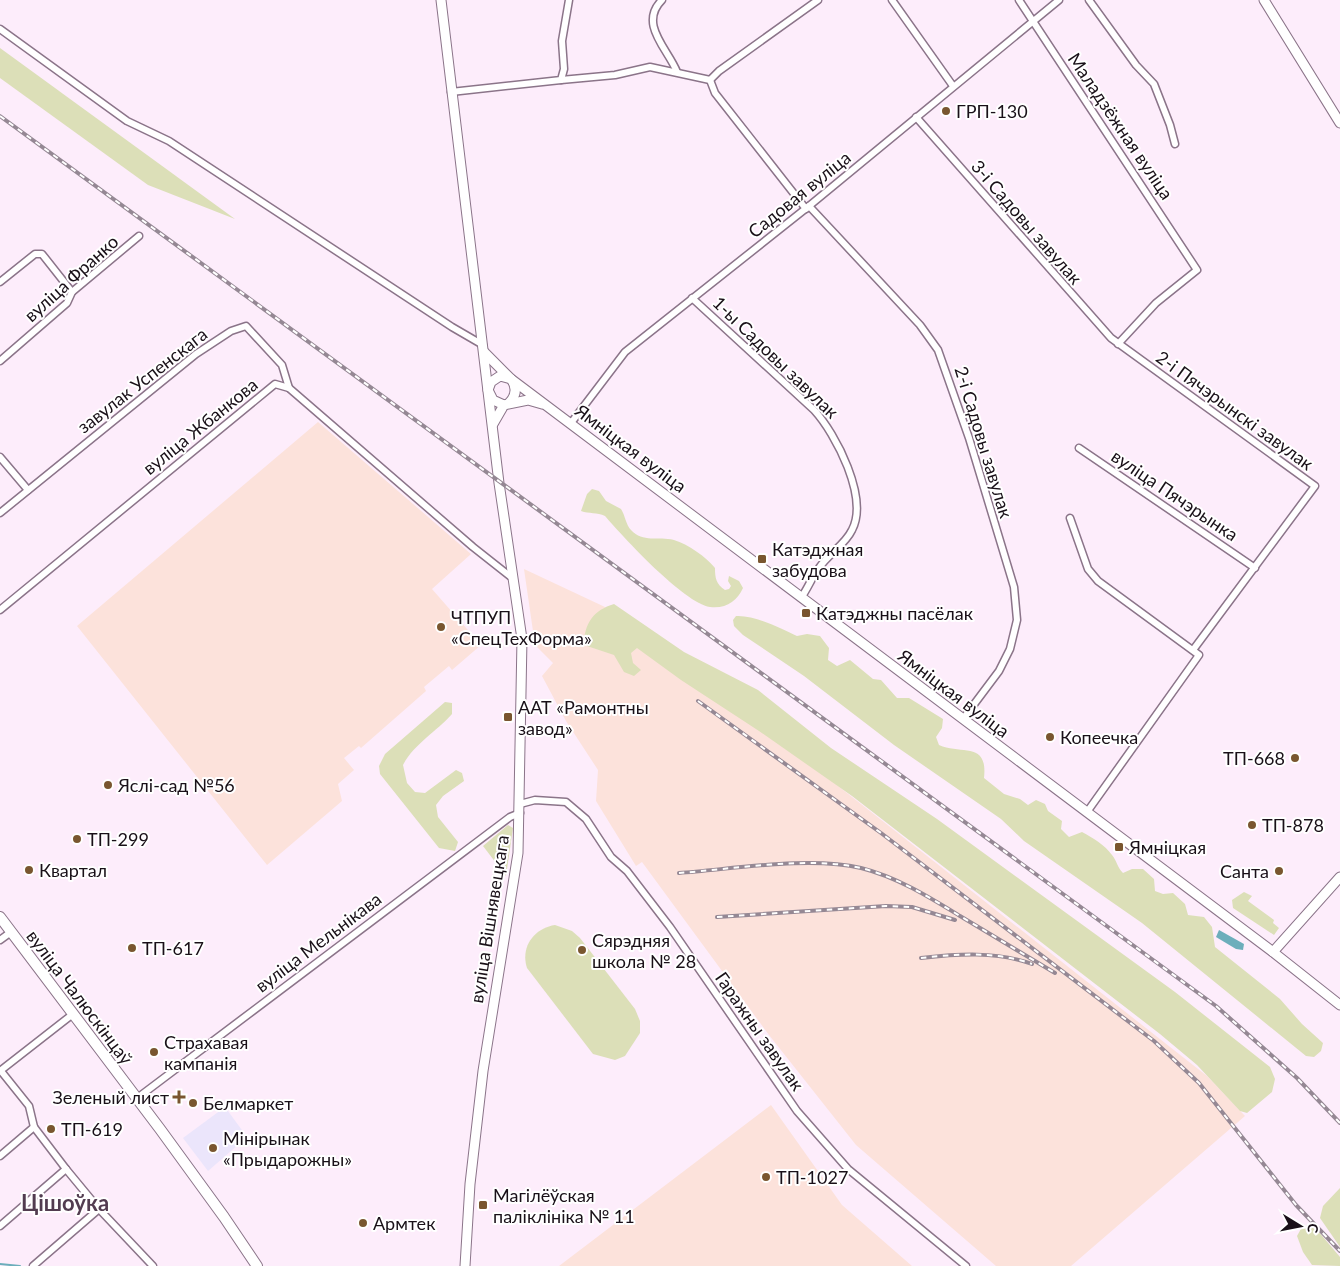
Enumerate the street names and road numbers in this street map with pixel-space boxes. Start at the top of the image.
street label: Маладзёжная вуліца [1064,49,1178,203]
street label: Садовая вуліца [743,146,855,242]
street label: 3-і Садовы завулак [967,155,1087,289]
street label: вуліца Франко [20,230,122,326]
street label: 1-ы Садовы завулак [709,291,844,423]
street label: завулак Успенскага [73,322,211,438]
street label: 2-і Пячэрынскі завулак [1152,346,1318,475]
street label: 2-і Садовы завулак [950,363,1018,521]
street label: вуліца Жбанкова [138,373,262,479]
street label: Ямніцкая вуліца [570,398,691,497]
street label: вуліца Пячэрынка [1108,445,1242,545]
street label: Ямніцкая вуліца [893,643,1014,742]
street label: вуліца Вішнявецкага [465,833,513,1005]
street label: вуліца Мельнікава [251,887,385,997]
street label: вуліца Чалюскінцаў [22,925,138,1069]
street label: Гаражны завулак [711,967,810,1095]

